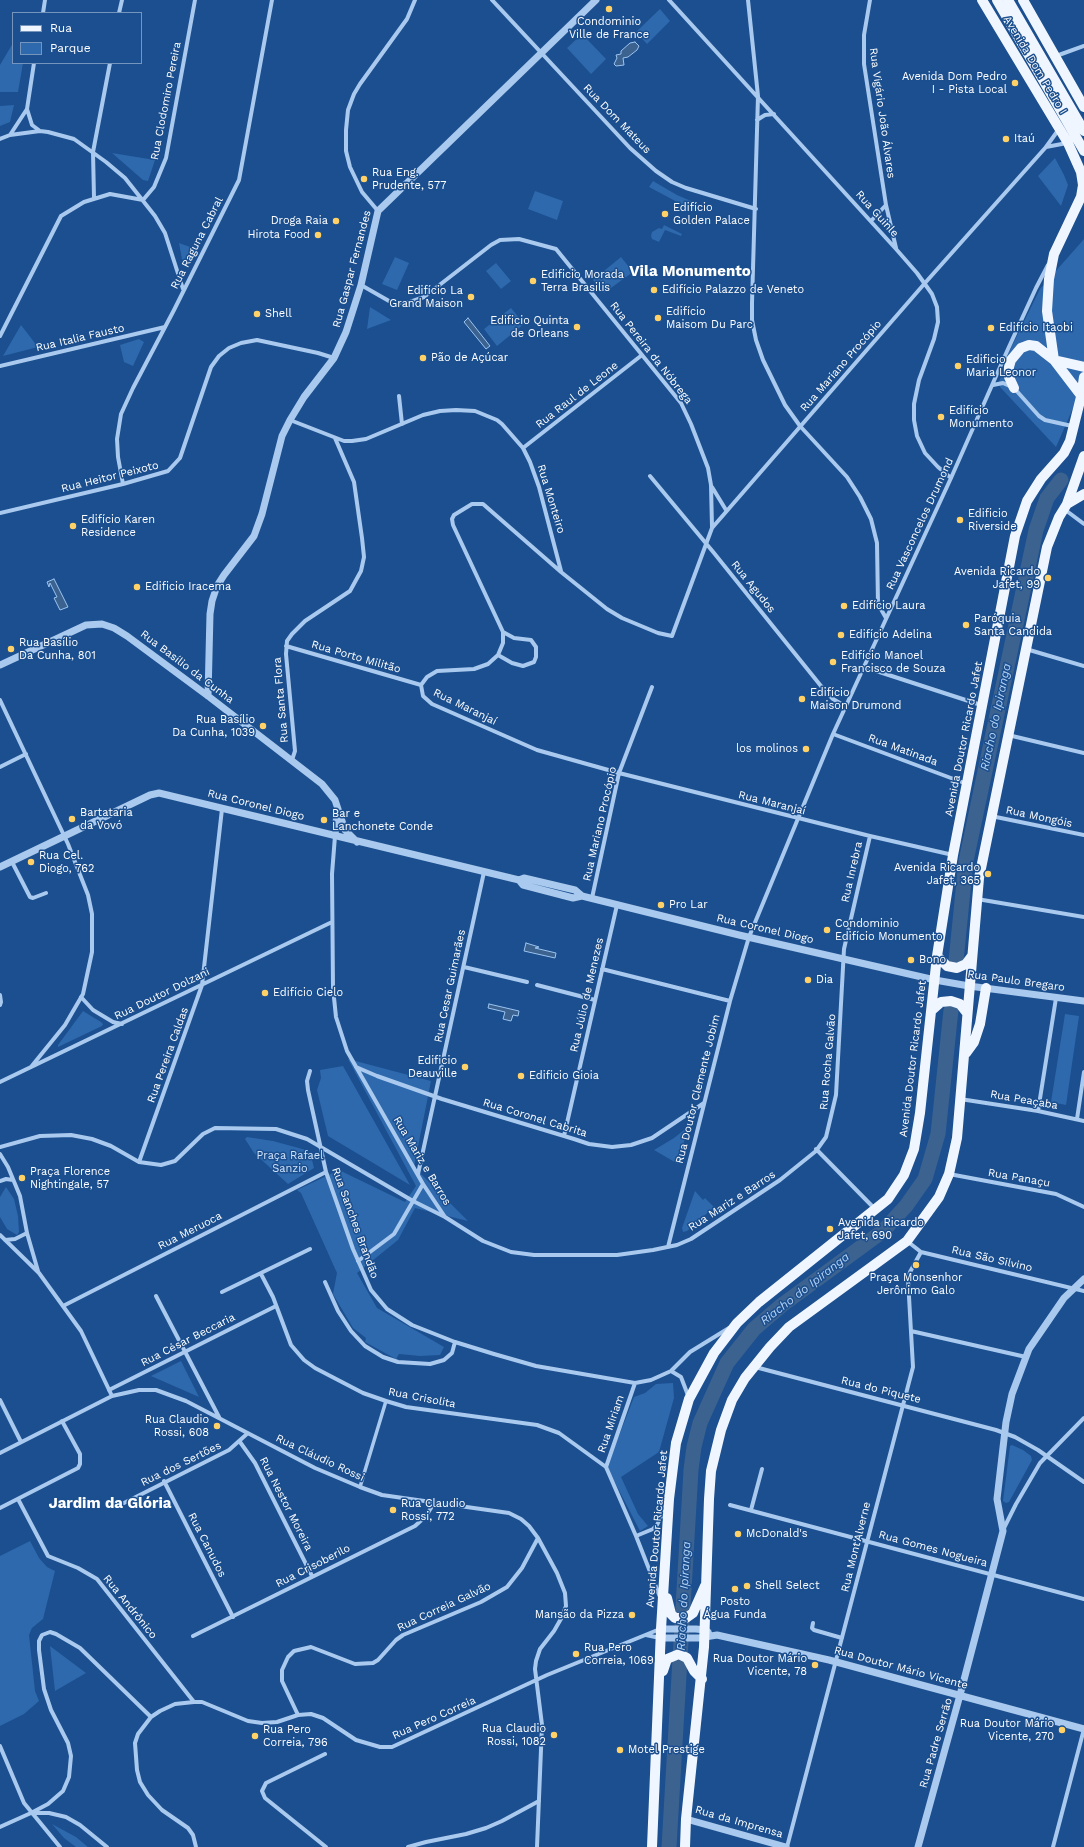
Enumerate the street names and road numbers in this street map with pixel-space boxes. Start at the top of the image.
street label: Avenida Dom Pedro I [1000,14,1070,116]
street label: Rua Clodomiro Pereira [148,41,184,161]
street label: Rua Vigário João Álvares [866,47,898,179]
street label: Rua Dom Mateus [580,81,654,157]
street label: Rua Guinle [853,188,901,240]
street label: Rua Raguna Cabral [168,195,226,291]
street label: Rua Gaspar Fernandes [330,209,374,329]
street label: Rua Pereira da Nóbrega [607,299,695,407]
street label: Rua Mariano Procópio [798,317,884,415]
street label: Rua Italia Fausto [34,321,126,355]
street label: Rua Raul de Leone [533,359,621,431]
street label: Rua Vasconcelos Drumond [884,456,956,592]
street label: Rua Heitor Peixoto [60,459,160,495]
street label: Rua Monteiro [534,463,568,535]
street label: Rua Agudos [728,558,778,616]
street label: Rua Basílio da Cunha [138,627,236,707]
street label: Rua Porto Militão [310,638,402,676]
street label: Rua Santa Flora [271,657,291,743]
street label: Avenida Doutor Ricardo Jafet [942,660,986,818]
street label: Rua Maranjaí [431,686,499,728]
street label: Rua Matinada [866,731,940,769]
street label: Rua Mariano Procópio [580,765,620,883]
street label: Rua Coronel Diogo [206,787,306,823]
street label: Rua Maranjaí [737,788,807,818]
street label: Rua Mongóis [1004,803,1074,831]
street label: Rua Inrebra [839,840,865,904]
street label: Rua Coronel Diogo [715,911,815,947]
street label: Rua Cesar Guimarães [432,928,468,1044]
street label: Rua Júlio de Menezes [567,936,607,1054]
street label: Rua Doutor Dolzani [112,965,212,1023]
street label: Rua Paulo Bregaro [966,968,1066,994]
street label: Avenida Doutor Ricardo Jafet [897,980,929,1138]
street label: Rua Pereira Caldas [145,1005,191,1105]
street label: Rua Doutor Clemente Jobim [673,1013,723,1165]
street label: Rua Rocha Galvão [817,1013,839,1111]
street label: Rua Peaçaba [989,1088,1059,1112]
street label: Rua Coronel Cabrita [481,1096,589,1140]
street label: Rua Mariz e Barros [390,1114,454,1208]
street label: Rua Sanches Brandão [329,1166,381,1280]
street label: Rua Panaçu [987,1166,1051,1190]
street label: Rua Mariz e Barros [686,1168,778,1234]
street label: Rua Meruoca [156,1209,224,1253]
street label: Rua São Silvino [950,1243,1034,1275]
street label: Rua César Beccaria [139,1311,237,1369]
street label: Rua do Piquete [840,1374,922,1406]
street label: Rua Crisolita [387,1385,457,1411]
street label: Rua Miriam [595,1393,627,1455]
street label: Rua Cláudio Rossi [274,1432,366,1484]
street label: Rua dos Sertões [139,1439,223,1489]
street label: Avenida Doutor Ricardo Jafet [644,1450,670,1608]
street label: Rua Nestor Moreira [257,1455,315,1553]
street label: Rua Mont'Alverne [838,1500,874,1594]
street label: Rua Canudos [185,1511,229,1579]
street label: Rua Gomes Nogueira [877,1528,989,1570]
street label: Rua Crisoberilo [273,1542,353,1590]
street label: Rua Andrônico [100,1572,160,1642]
street label: Rua Correia Galvão [395,1579,493,1635]
street label: Rua Doutor Mário Vicente [833,1644,969,1692]
street label: Rua Pero Correia [390,1694,478,1742]
street label: Rua Padre Serrão [917,1696,955,1790]
street label: Rua da Imprensa [693,1803,785,1841]

